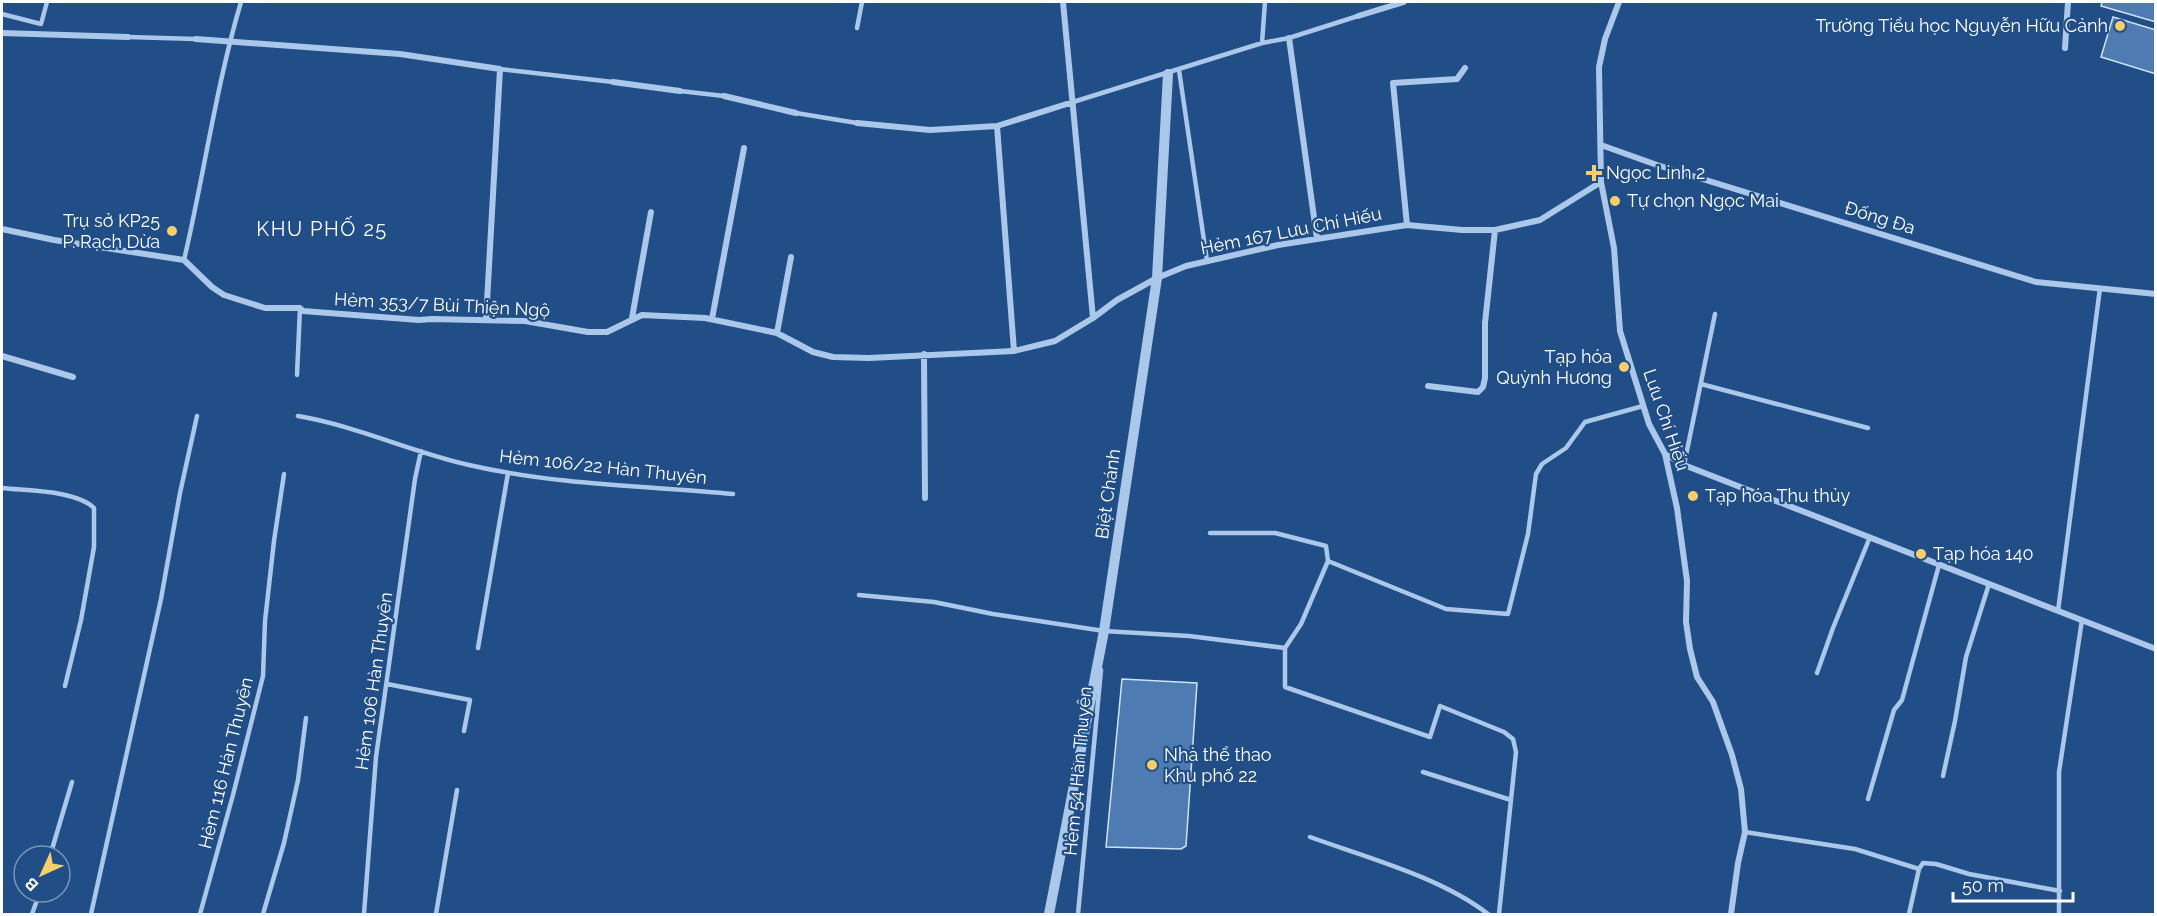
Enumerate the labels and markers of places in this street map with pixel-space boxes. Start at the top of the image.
place label: Trường Tiểu học Nguyễn Hữu Cảnh [1815,15,2108,36]
marker: Trường Tiểu học Nguyễn Hữu Cảnh [2113,19,2127,33]
place label: Ngọc Linh 2 [1606,162,1705,183]
marker: Ngọc Linh 2 [1587,166,1601,180]
place label: Tự chọn Ngọc Mai [1627,190,1779,211]
marker: Tự chọn Ngọc Mai [1608,194,1622,208]
place label: Trụ sở KP25 P. Rạch Dừa [63,210,160,252]
marker: Trụ sở KP25 P. Rạch Dừa [165,224,179,238]
place label: Tạp hóa Quỳnh Hương [1496,346,1612,388]
marker: Tạp hóa Quỳnh Hương [1617,360,1631,374]
place label: Tạp hóa Thu thủy [1705,485,1851,506]
marker: Tạp hóa Thu thủy [1686,489,1700,503]
place label: Tạp hóa 140 [1933,543,2034,564]
marker: Tạp hóa 140 [1914,547,1928,561]
place label: Nhà thể thao Khu phố 22 [1164,744,1272,786]
marker: Nhà thể thao Khu phố 22 [1145,758,1159,772]

